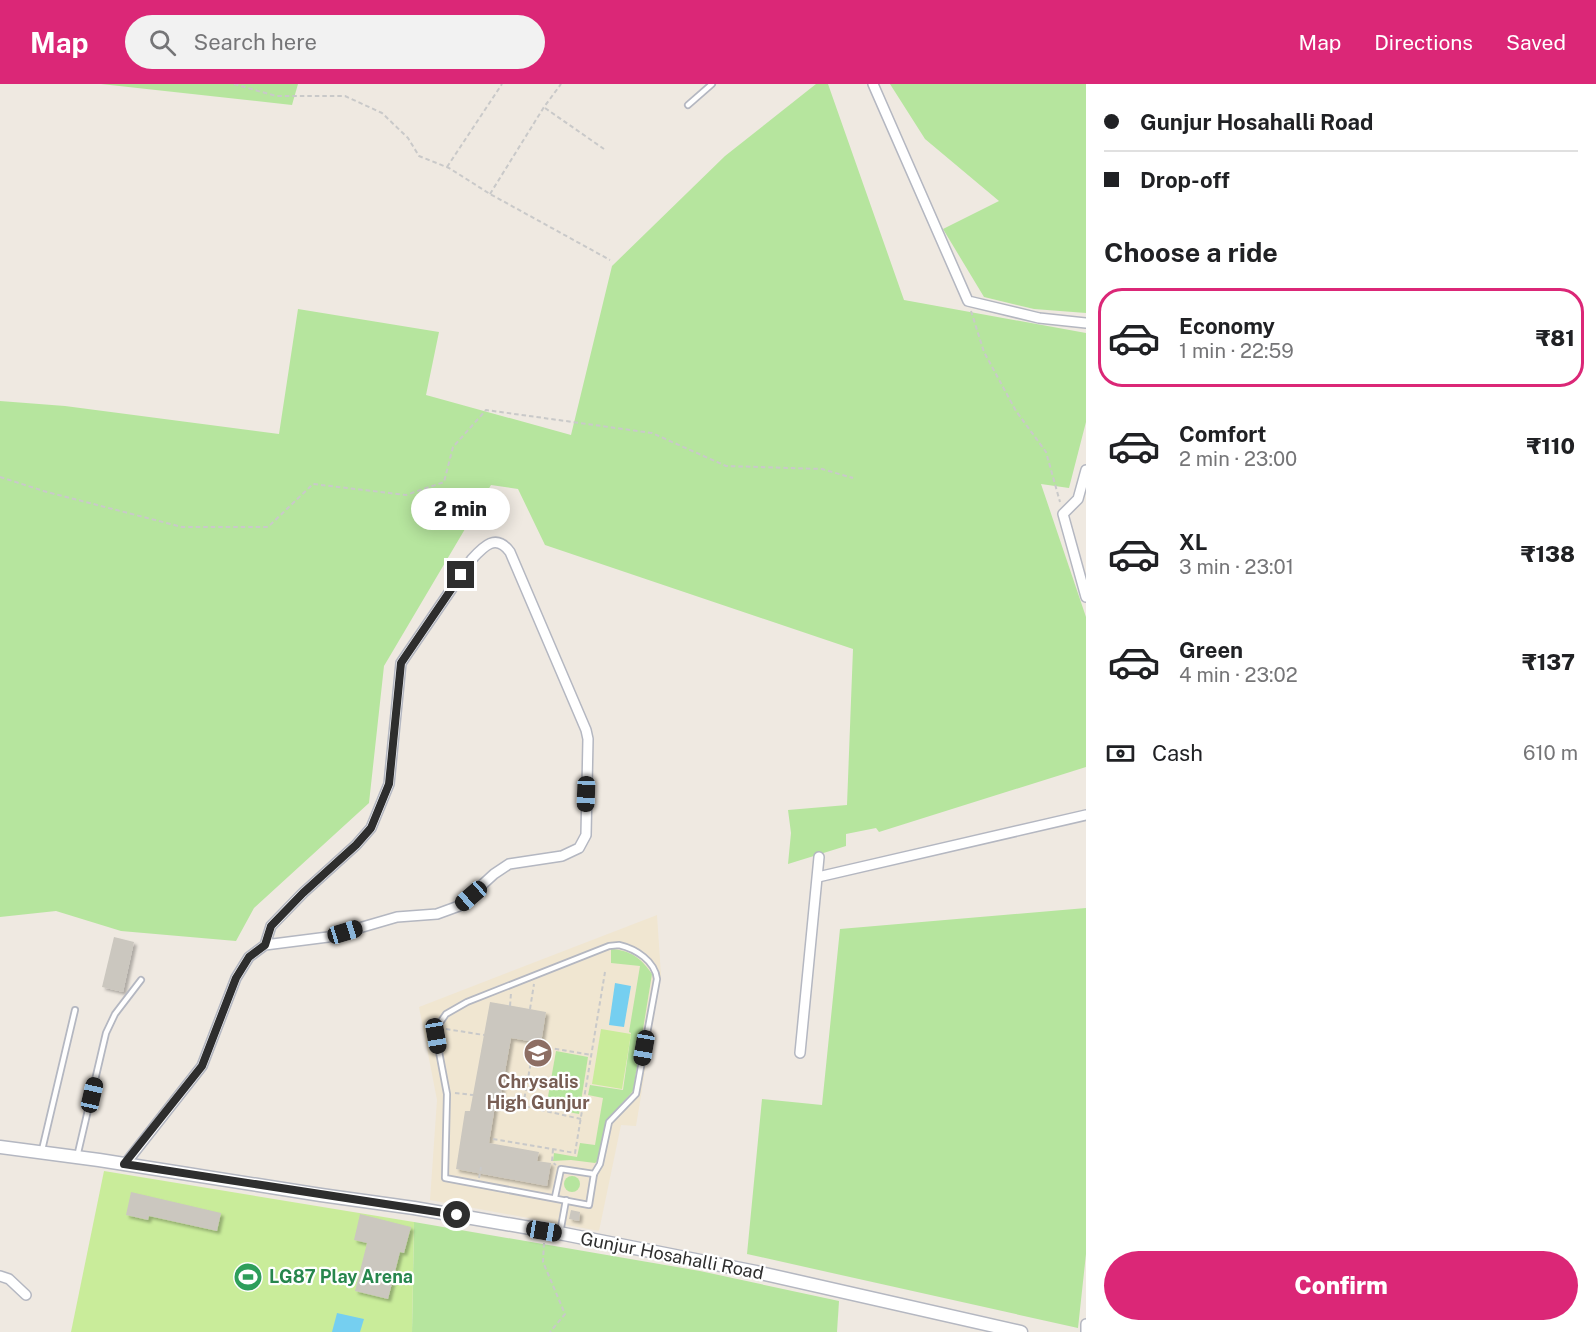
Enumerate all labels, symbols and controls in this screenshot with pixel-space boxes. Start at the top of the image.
search box [125,15,545,69]
text: Map [30,26,89,59]
icon: search [146,26,179,59]
text: Search here [194,29,317,55]
text: Map [1299,30,1341,55]
text: Directions [1374,30,1473,55]
text: Saved [1506,30,1566,55]
text: Gunjur Hosahalli Road [1140,109,1373,135]
text: Drop-off [1140,167,1230,193]
text: Choose a ride [1104,236,1278,268]
icon: car [1107,311,1161,365]
text: Economy [1179,313,1275,339]
text: ₹81 [1536,325,1575,351]
text: 1 min · 22:59 [1179,339,1294,363]
icon: car [1107,419,1161,473]
text: Comfort [1179,421,1266,447]
text: ₹110 [1526,433,1575,459]
text: 2 min · 23:00 [1179,447,1297,471]
callout: 2 min [412,488,510,530]
text: 2 min [434,497,487,521]
icon: car [1107,527,1161,581]
text: XL [1179,529,1207,555]
text: ₹138 [1521,541,1575,567]
text: 3 min · 23:01 [1179,555,1294,579]
route end [447,561,474,588]
icon: car [1107,635,1161,689]
text: Green [1179,637,1243,663]
text: ₹137 [1522,649,1575,675]
text: 4 min · 23:02 [1179,663,1298,687]
icon: cash [1104,737,1137,770]
text: Cash [1152,740,1203,766]
text: 610 m [1523,741,1578,765]
car [576,776,596,812]
car [452,877,490,915]
car [325,918,365,946]
car [424,1017,448,1055]
car [632,1029,656,1067]
school or university icon: Chrysalis High Gunjur [522,1037,554,1069]
place label: Chrysalis High Gunjur [486,1071,590,1113]
car [79,1075,105,1115]
route start [443,1201,470,1228]
car [525,1219,563,1243]
street label: Gunjur Hosahalli Road [579,1227,765,1284]
button: Confirm [1104,1251,1578,1320]
sports icon: LG87 Play Arena [232,1261,264,1293]
place label: LG87 Play Arena [269,1266,413,1287]

